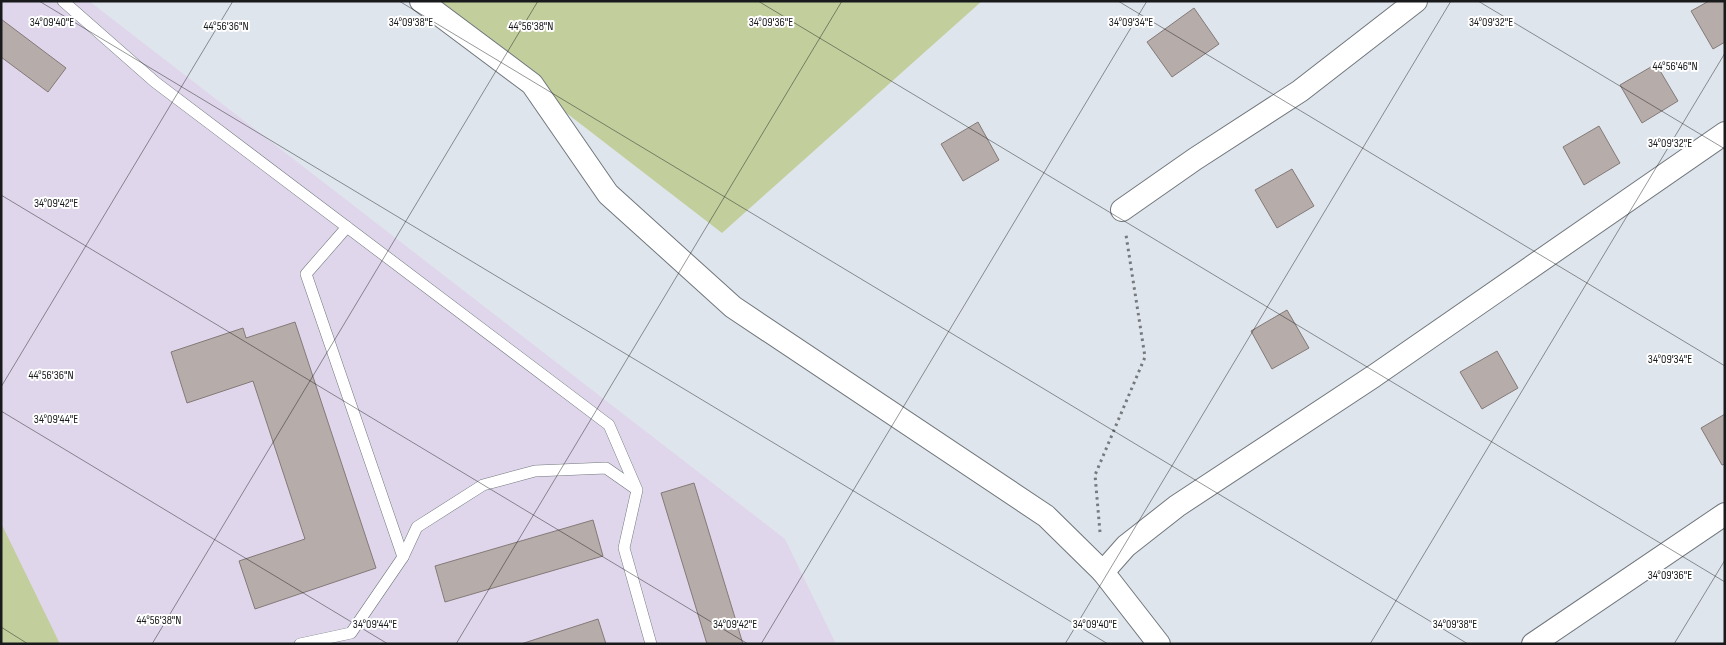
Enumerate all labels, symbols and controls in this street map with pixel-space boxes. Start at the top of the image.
text: 34°09'40"E [30,15,74,30]
text: 34°09'38"E [389,15,433,30]
text: 34°09'36"E [749,15,793,30]
text: 34°09'34"E [1109,15,1153,30]
text: 34°09'32"E [1469,15,1513,30]
text: 44°56'36"N [203,19,249,34]
text: 44°56'38"N [509,19,554,34]
text: 44°56'46"N [1652,59,1698,74]
text: 34°09'32"E [1648,136,1692,151]
text: 34°09'42"E [34,196,78,211]
text: 34°09'34"E [1648,352,1692,367]
text: 44°56'36"N [28,368,74,383]
text: 34°09'44"E [34,412,78,427]
text: 34°09'36"E [1648,568,1692,583]
text: 44°56'38"N [137,613,182,628]
text: 34°09'44"E [353,617,397,632]
text: 34°09'42"E [713,617,757,632]
text: 34°09'40"E [1073,617,1117,632]
text: 34°09'38"E [1433,617,1477,632]

